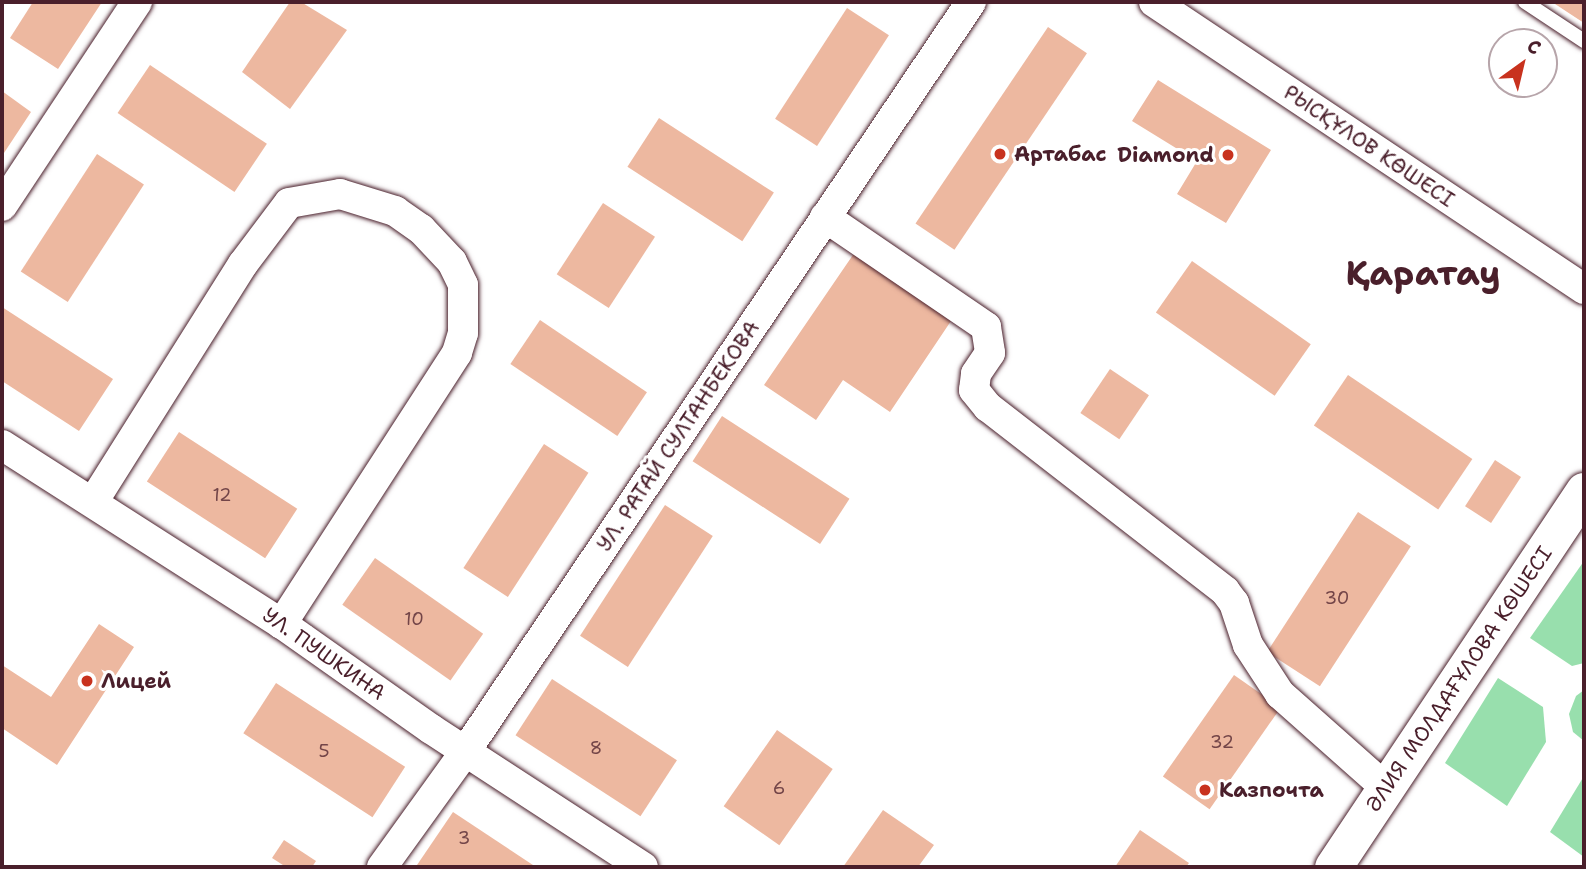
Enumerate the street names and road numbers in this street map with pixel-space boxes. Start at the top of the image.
street label: РЫСҚҰЛОВ КӨШЕСІ [1279,80,1459,212]
street label: УЛ. РАТАЙ СУЛТАНБЕКОВА [591,316,765,556]
street label: ӘЛИЯ МОЛДАҒҰЛОВА КӨШЕСІ [1361,542,1557,816]
street label: УЛ. ПУШКИНА [258,602,390,706]

